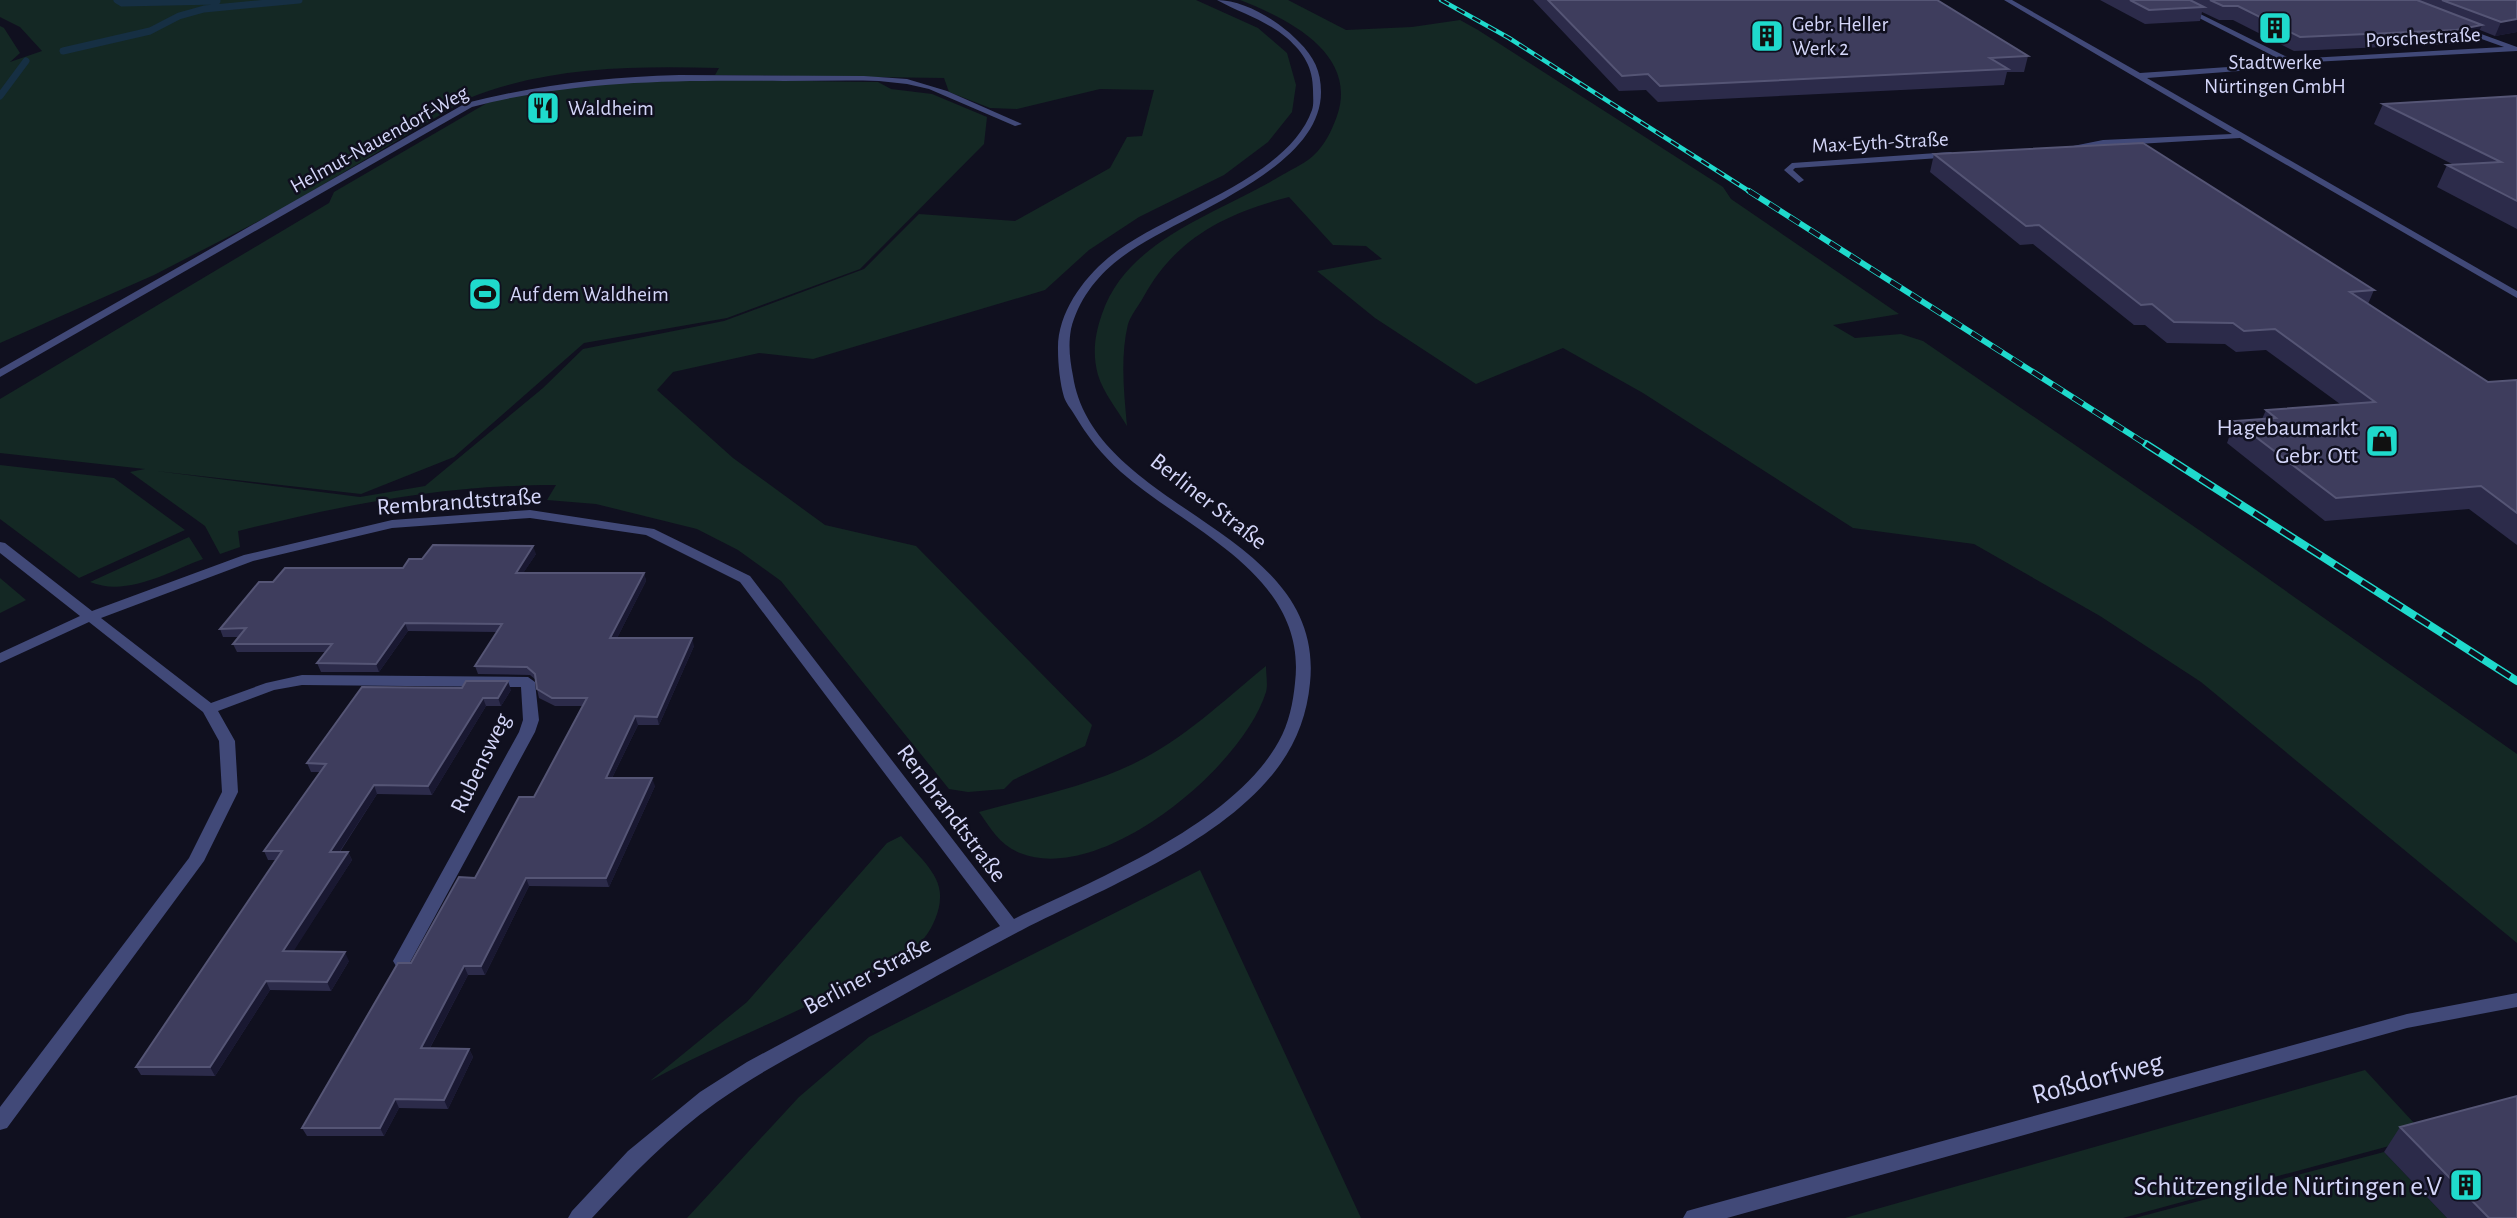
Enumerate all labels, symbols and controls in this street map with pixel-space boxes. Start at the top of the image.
building icon: Stadtwerke Nürtingen GmbH [2256,9,2294,47]
place label: Gebr. Heller Werk 2 [1792,14,1888,59]
building icon: Gebr. Heller Werk 2 [1748,17,1786,55]
street label: Porschestraße [2365,24,2481,51]
place label: Stadtwerke Nürtingen GmbH [2204,52,2346,97]
street label: Helmut-Nauendorf-Weg [287,81,472,197]
restaurant icon: Waldheim [524,89,562,127]
place label: Waldheim [568,98,654,119]
street label: Max-Eyth-Straße [1811,128,1949,157]
sports icon: Auf dem Waldheim [466,275,504,313]
place label: Auf dem Waldheim [510,284,669,305]
place label: Hagebaumarkt Gebr. Ott [2216,416,2358,468]
shop icon: Hagebaumarkt Gebr. Ott [2363,422,2401,460]
street label: Berliner Straße [1146,449,1271,554]
street label: Rembrandtstraße [376,484,542,520]
street label: Rubensweg [446,709,516,817]
street label: Rembrandtstraße [892,740,1010,887]
street label: Berliner Straße [800,932,935,1019]
street label: Roßdorfweg [2029,1048,2166,1110]
building icon: Schützengilde Nürtingen e.V [2447,1166,2485,1204]
place label: Schützengilde Nürtingen e.V [2134,1173,2442,1201]

